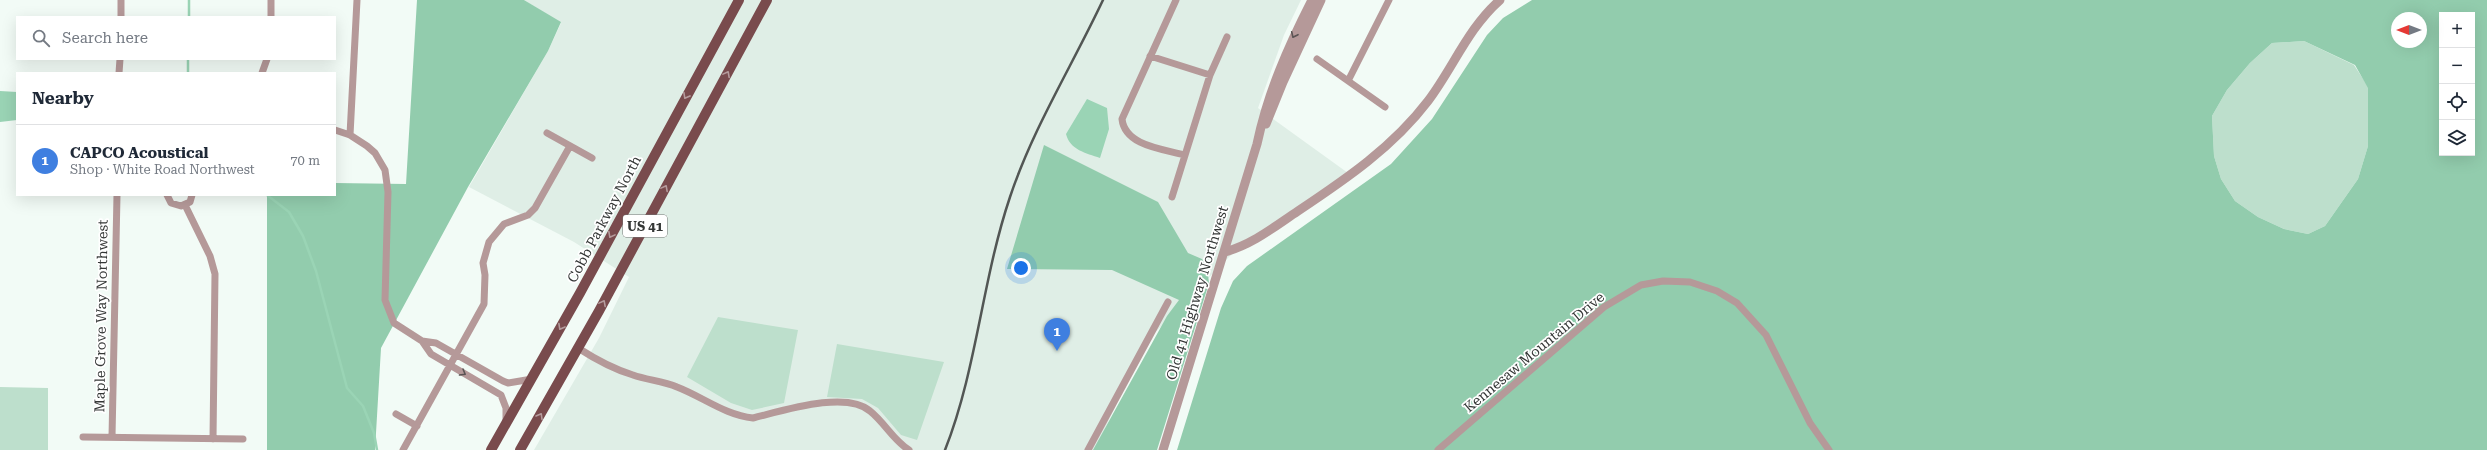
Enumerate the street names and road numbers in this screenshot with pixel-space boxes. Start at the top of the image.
street label: Cobb Parkway North [564,153,644,285]
street label: Old 41 Highway Northwest [1163,204,1231,382]
road number: US 41 [623,215,667,237]
street label: Maple Grove Way Northwest [91,220,111,412]
street label: Kennesaw Mountain Drive [1461,288,1608,415]

